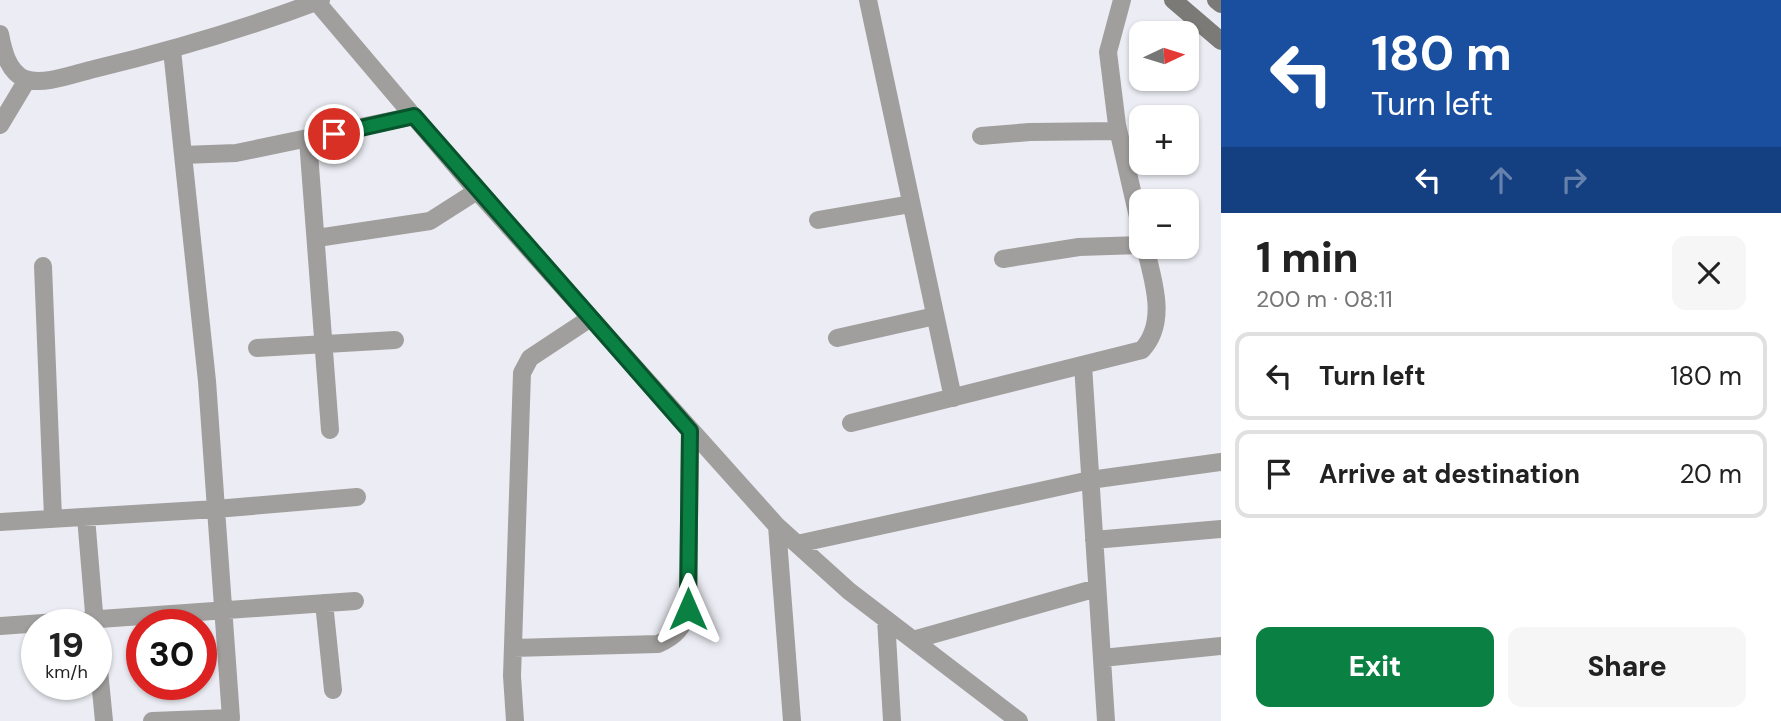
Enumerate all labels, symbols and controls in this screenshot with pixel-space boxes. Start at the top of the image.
north arrow [1129,21,1199,91]
map controls [1129,21,1199,259]
text: 180 m [1371,21,1512,85]
icon: left [1256,28,1347,119]
text: Turn left [1371,83,1493,125]
pin [304,104,364,164]
button: + [1129,105,1199,175]
icon: arrive [315,115,353,153]
icon: left [1409,161,1447,199]
icon: ahead [1482,161,1520,199]
icon: right [1555,161,1593,199]
button: − [1129,189,1199,259]
text: 1 min [1256,230,1359,285]
button: close [1672,236,1746,310]
text: 200 m · 08:11 [1256,284,1393,314]
icon: left [1260,357,1298,395]
text: Turn left [1319,359,1426,393]
text: 180 m [1670,359,1742,393]
icon: arrive [1260,455,1298,493]
text: Arrive at destination [1319,457,1580,491]
text: 20 m [1679,457,1742,491]
position arrow [651,572,725,646]
speed limit sign: 30 [126,609,217,700]
text: 19 [49,622,84,668]
button: Exit [1256,627,1494,707]
button: Share [1508,627,1746,707]
text: km/h [45,660,88,684]

